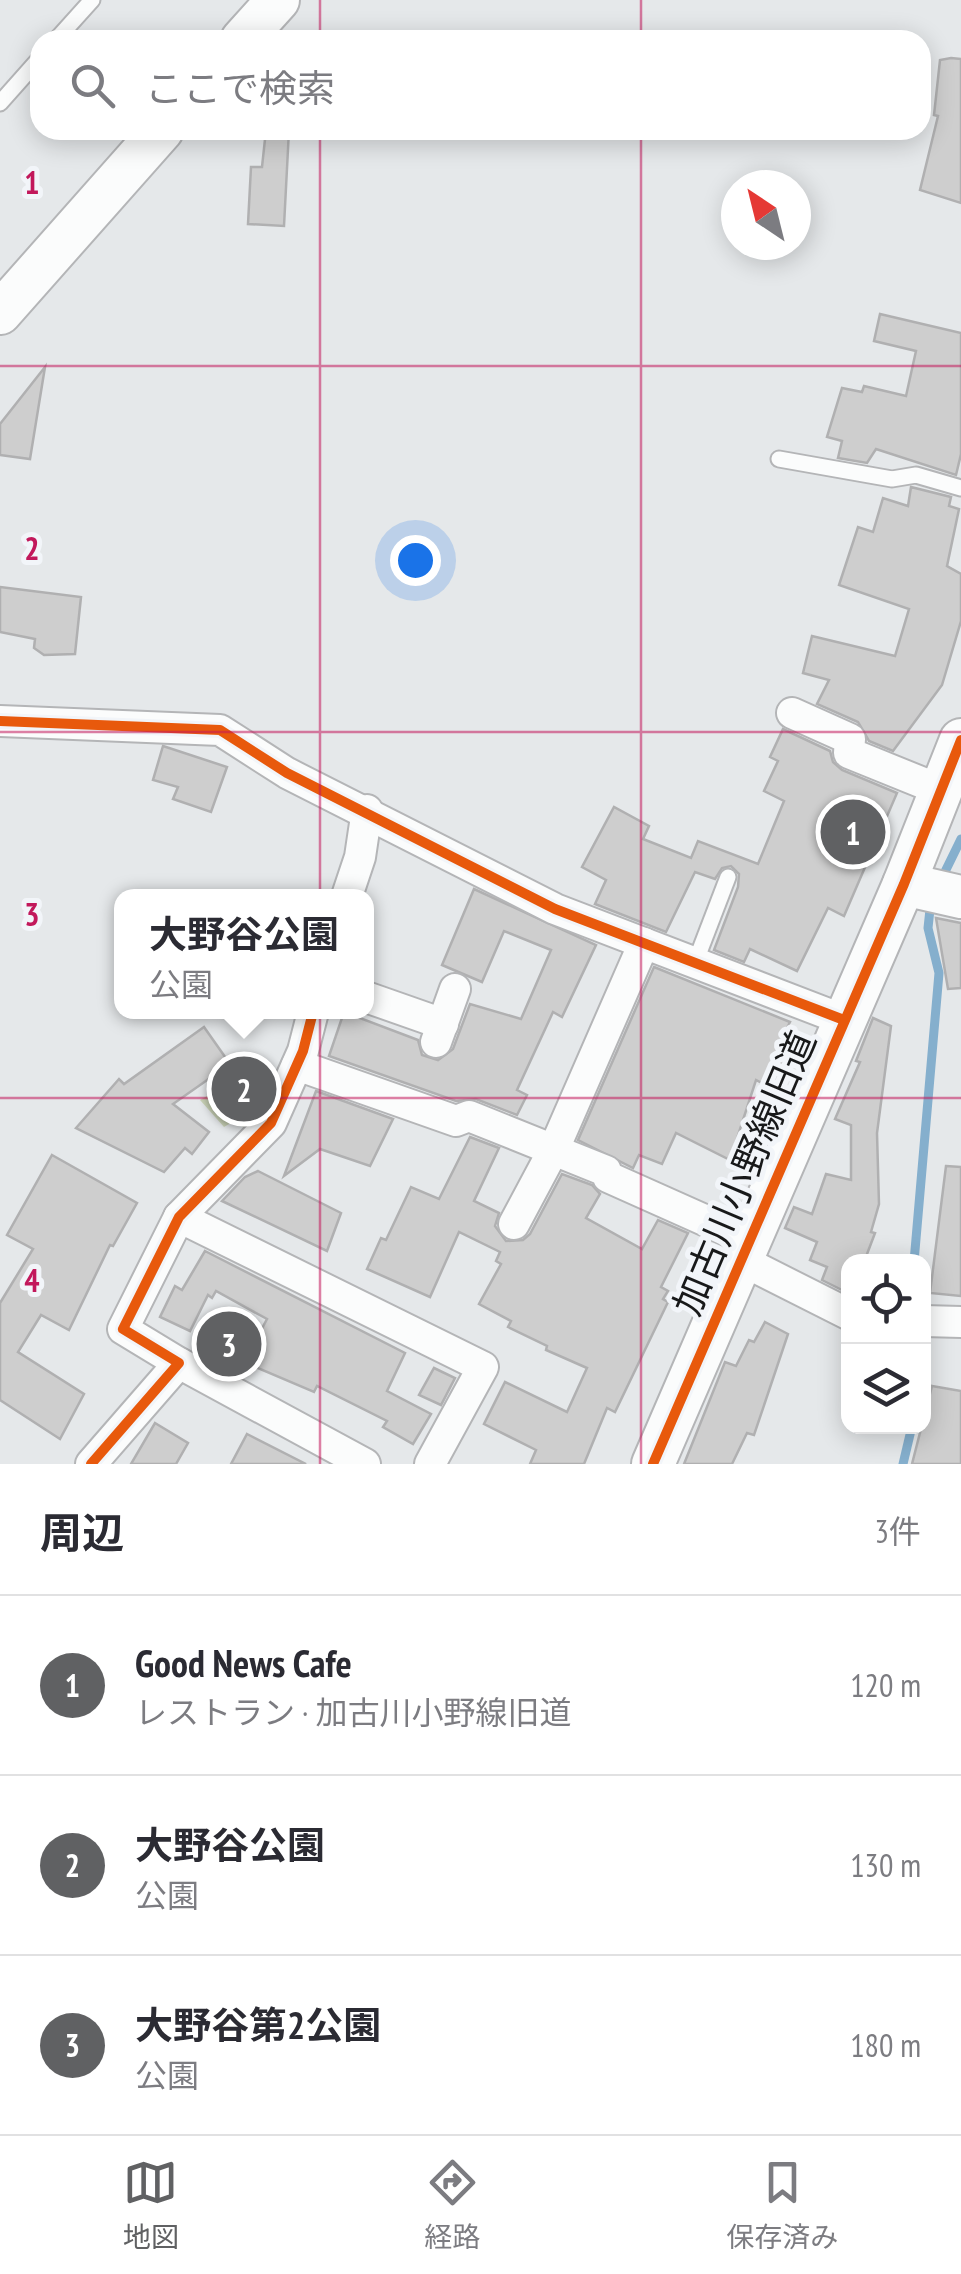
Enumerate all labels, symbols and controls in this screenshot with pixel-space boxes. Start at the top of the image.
search box [30,30,931,140]
icon: search [65,58,120,113]
text: ここで検索 [145,63,335,112]
text: 1 [24,161,40,203]
north arrow [721,170,811,260]
text: 2 [24,527,40,569]
your location [390,535,441,586]
pin: 1 [820,794,886,870]
popup [114,889,374,1019]
text: 3 [24,893,40,935]
text: 大野谷公園 [149,909,339,958]
text: 公園 [149,963,213,1005]
street label: 加古川小野線旧道 [662,1023,826,1322]
pin: 2 [212,1052,276,1126]
map controls [841,1254,931,1434]
button: locate [841,1254,931,1344]
text: 4 [24,1259,40,1301]
pin: 3 [196,1306,262,1382]
button: layers [841,1344,931,1434]
text: 周辺 [40,1505,124,1560]
text: 3件 [875,1510,921,1552]
text: Good News Cafe [135,1638,352,1687]
text: 1 [65,1664,80,1706]
text: 120 m [850,1664,921,1706]
text: レストラン · 加古川小野線旧道 [135,1691,571,1733]
text: 大野谷公園 [135,1820,325,1869]
text: 2 [65,1844,80,1886]
text: 130 m [850,1844,921,1886]
text: 公園 [135,1874,199,1916]
text: 大野谷第2公園 [135,2000,381,2049]
text: 3 [65,2024,80,2066]
text: 180 m [850,2024,921,2066]
text: 公園 [135,2054,199,2096]
tab: 地図 [123,2155,179,2255]
tab: 経路 [424,2155,480,2255]
tab: 保存済み [726,2155,838,2255]

